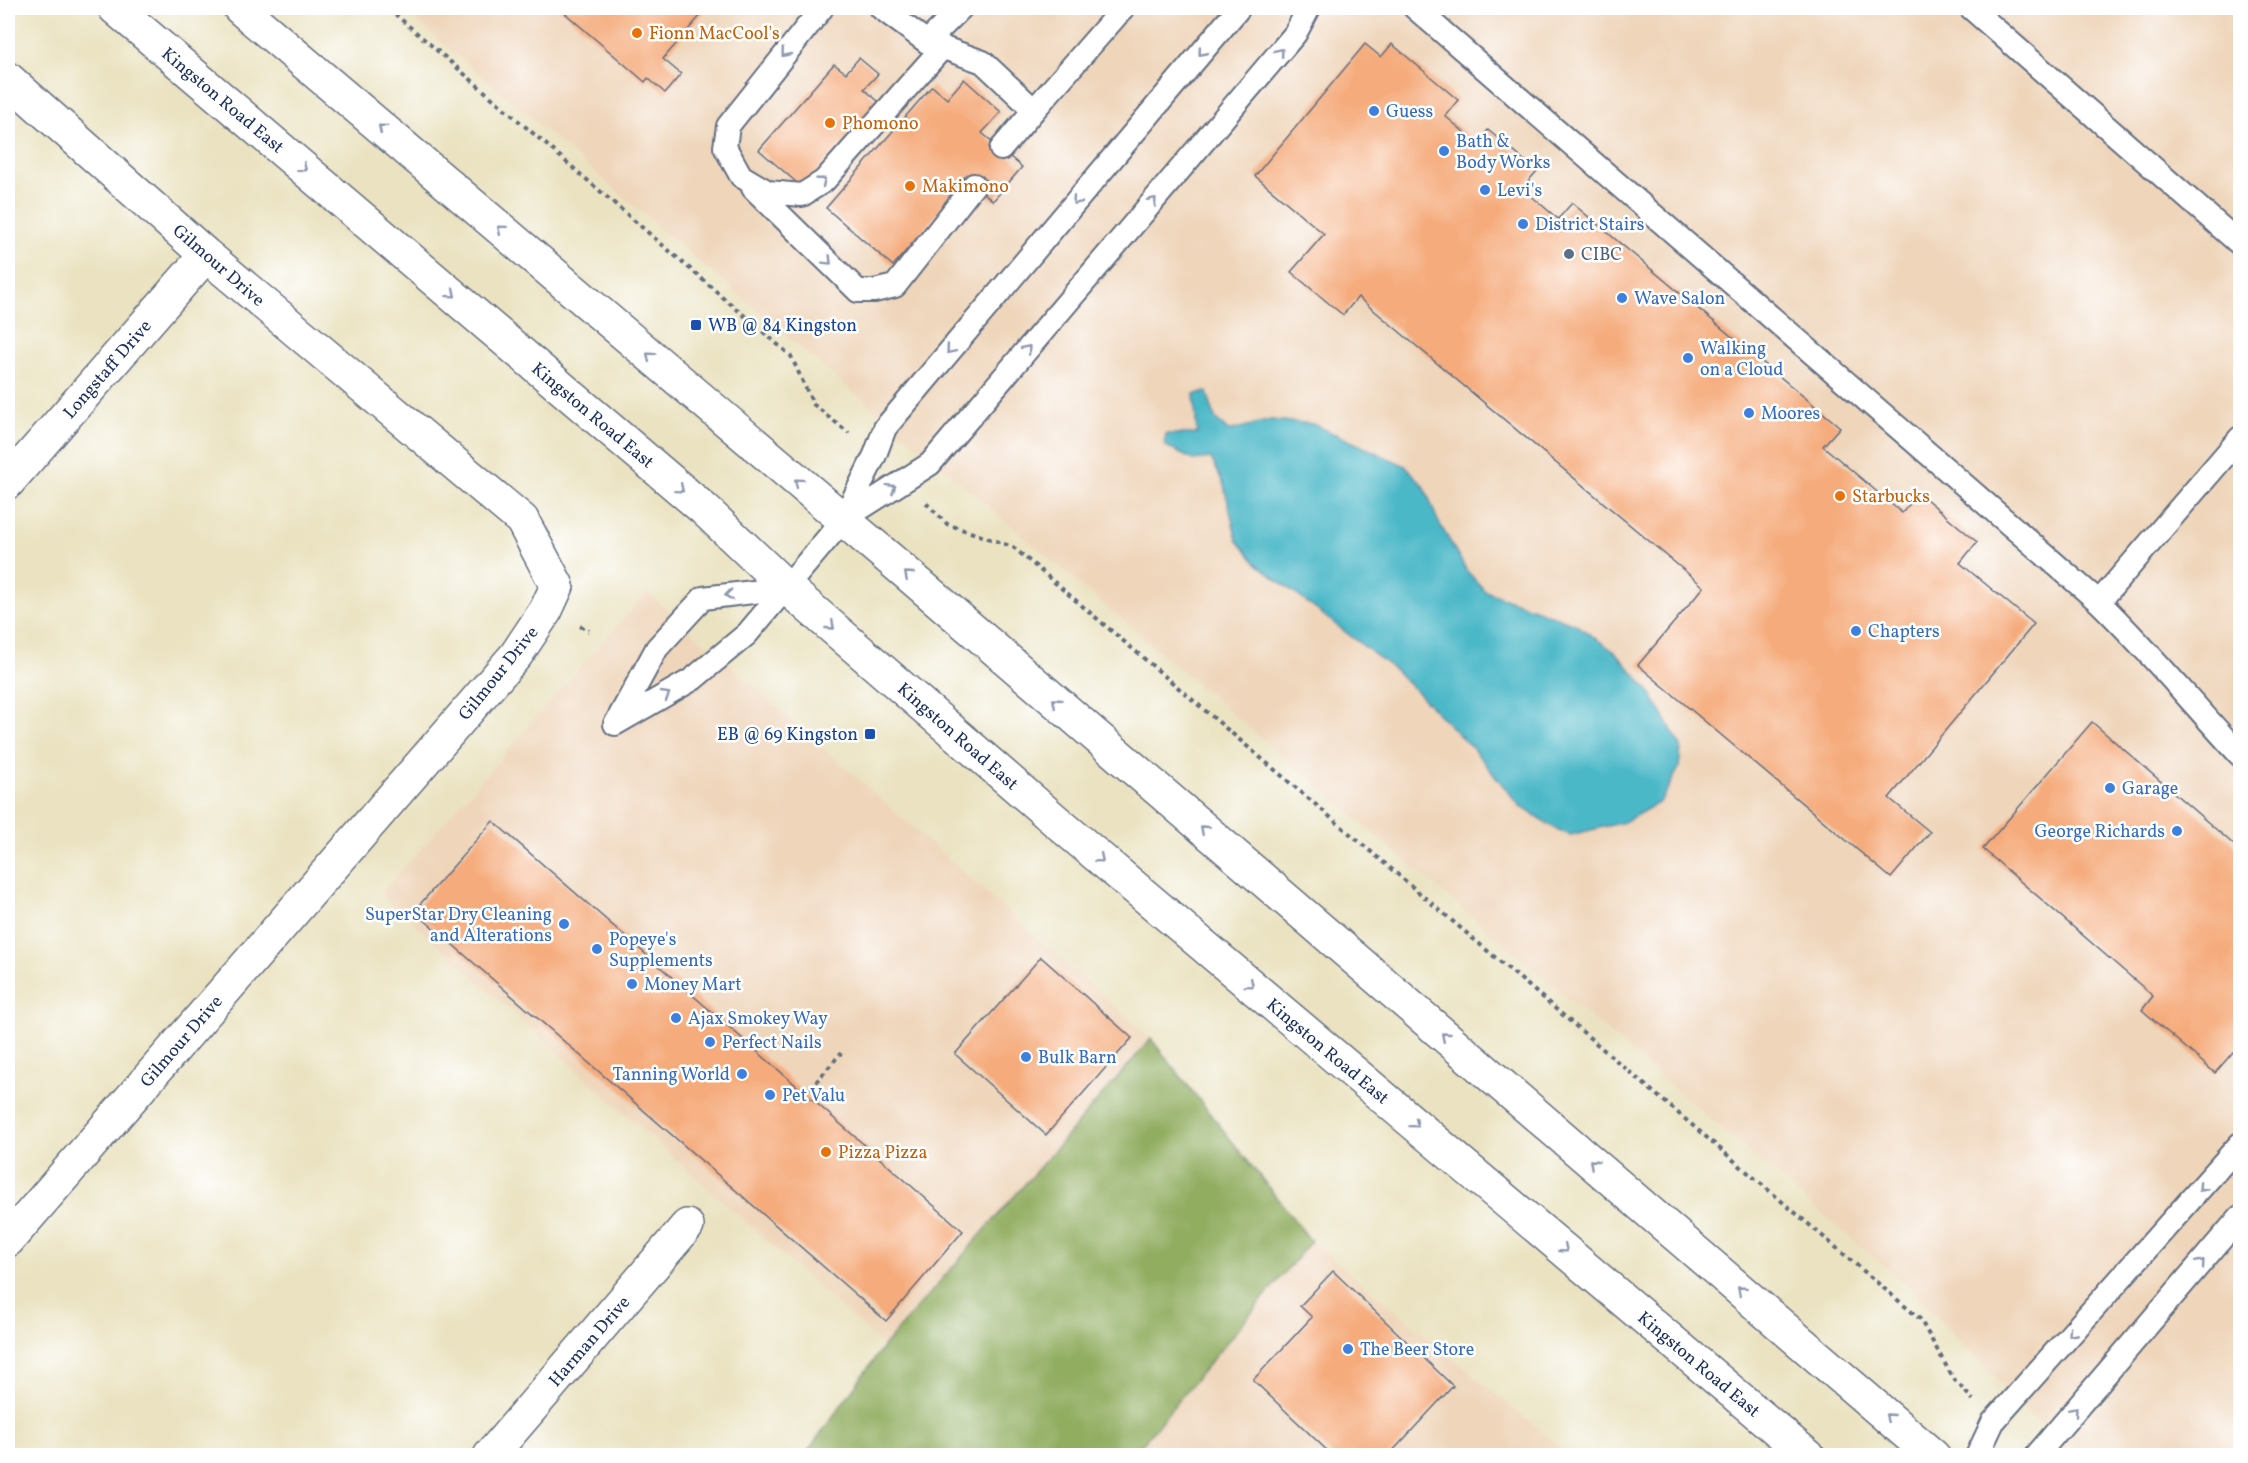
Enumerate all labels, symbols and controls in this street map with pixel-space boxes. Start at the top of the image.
place label: Fionn MacCool's [649,22,780,47]
marker: Fionn MacCool's [630,26,644,40]
street label: Kingston Road East [155,42,289,160]
one-way arrow [1198,45,1209,56]
one-way arrow [782,46,793,57]
one-way arrow [1272,48,1283,59]
place label: Guess [1386,100,1433,125]
marker: Guess [1367,104,1381,118]
place label: Phomono [842,112,919,137]
marker: Phomono [823,116,837,130]
one-way arrow [378,124,389,135]
place label: Bath & Body Works [1456,130,1550,176]
marker: Bath & Body Works [1437,144,1451,158]
one-way arrow [296,161,307,172]
place label: Makimono [922,175,1009,200]
one-way arrow [815,177,826,188]
marker: Makimono [903,179,917,193]
place label: Levi's [1497,179,1542,204]
marker: Levi's [1478,183,1492,197]
one-way arrow [1072,194,1083,205]
one-way arrow [1146,197,1157,208]
place label: District Stairs [1535,213,1644,238]
marker: District Stairs [1516,217,1530,231]
street label: Gilmour Drive [167,219,270,313]
one-way arrow [497,226,508,237]
place label: CIBC [1581,243,1622,268]
marker: CIBC [1562,247,1576,261]
one-way arrow [820,254,831,265]
one-way arrow [445,287,456,298]
place label: Wave Salon [1634,287,1726,312]
marker: Wave Salon [1615,291,1629,305]
place label: WB @ 84 Kingston [708,314,857,339]
street label: Longstaff Drive [58,315,158,425]
marker: WB @ 84 Kingston [689,318,703,332]
place label: Walking on a Cloud [1700,337,1784,383]
one-way arrow [947,343,958,354]
one-way arrow [1020,345,1031,356]
marker: Walking on a Cloud [1681,351,1695,365]
one-way arrow [646,352,657,363]
street label: Kingston Road East [525,357,659,475]
place label: Moores [1761,402,1820,427]
marker: Moores [1742,406,1756,420]
one-way arrow [794,478,805,489]
one-way arrow [673,481,684,492]
one-way arrow [886,484,896,496]
place label: Starbucks [1852,485,1930,510]
marker: Starbucks [1833,489,1847,503]
one-way arrow [904,571,915,582]
one-way arrow [725,588,734,601]
one-way arrow [824,619,835,630]
place label: Chapters [1868,620,1940,645]
street label: Gilmour Drive [453,622,545,726]
marker: Chapters [1849,624,1863,638]
street label: Kingston Road East [891,677,1023,797]
one-way arrow [660,691,670,702]
one-way arrow [1052,698,1063,709]
place label: EB @ 69 Kingston [717,723,858,748]
marker: EB @ 69 Kingston [863,727,877,741]
place label: Garage [2122,777,2178,802]
marker: Garage [2103,781,2117,795]
place label: George Richards [2034,820,2165,845]
marker: George Richards [2170,824,2184,838]
one-way arrow [1200,825,1210,836]
one-way arrow [1094,851,1105,862]
place label: SuperStar Dry Cleaning and Alterations [365,903,552,949]
marker: SuperStar Dry Cleaning and Alterations [557,917,571,931]
place label: Popeye's Supplements [609,928,713,974]
marker: Popeye's Supplements [590,942,604,956]
place label: Money Mart [644,973,741,998]
marker: Money Mart [625,977,639,991]
one-way arrow [1243,977,1254,988]
street label: Gilmour Drive [135,990,229,1093]
street label: Kingston Road East [1260,993,1394,1111]
place label: Ajax Smokey Way [688,1007,828,1032]
marker: Ajax Smokey Way [669,1011,683,1025]
place label: Perfect Nails [722,1031,822,1056]
one-way arrow [1441,1033,1452,1044]
marker: Perfect Nails [703,1035,717,1049]
place label: Bulk Barn [1038,1046,1117,1071]
marker: Bulk Barn [1019,1050,1033,1064]
place label: Tanning World [612,1063,730,1088]
marker: Tanning World [735,1067,749,1081]
place label: Pet Valu [782,1084,845,1109]
marker: Pet Valu [763,1088,777,1102]
one-way arrow [1408,1116,1419,1127]
place label: Pizza Pizza [838,1141,927,1166]
marker: Pizza Pizza [819,1145,833,1159]
one-way arrow [1589,1160,1600,1171]
one-way arrow [2198,1181,2209,1192]
one-way arrow [1557,1242,1568,1253]
one-way arrow [2194,1259,2205,1270]
one-way arrow [1737,1287,1748,1298]
street label: Harman Drive [544,1291,637,1393]
street label: Kingston Road East [1631,1306,1765,1424]
one-way arrow [2068,1326,2079,1337]
place label: The Beer Store [1360,1338,1474,1363]
marker: The Beer Store [1341,1342,1355,1356]
one-way arrow [2067,1407,2078,1418]
one-way arrow [1885,1414,1896,1425]

